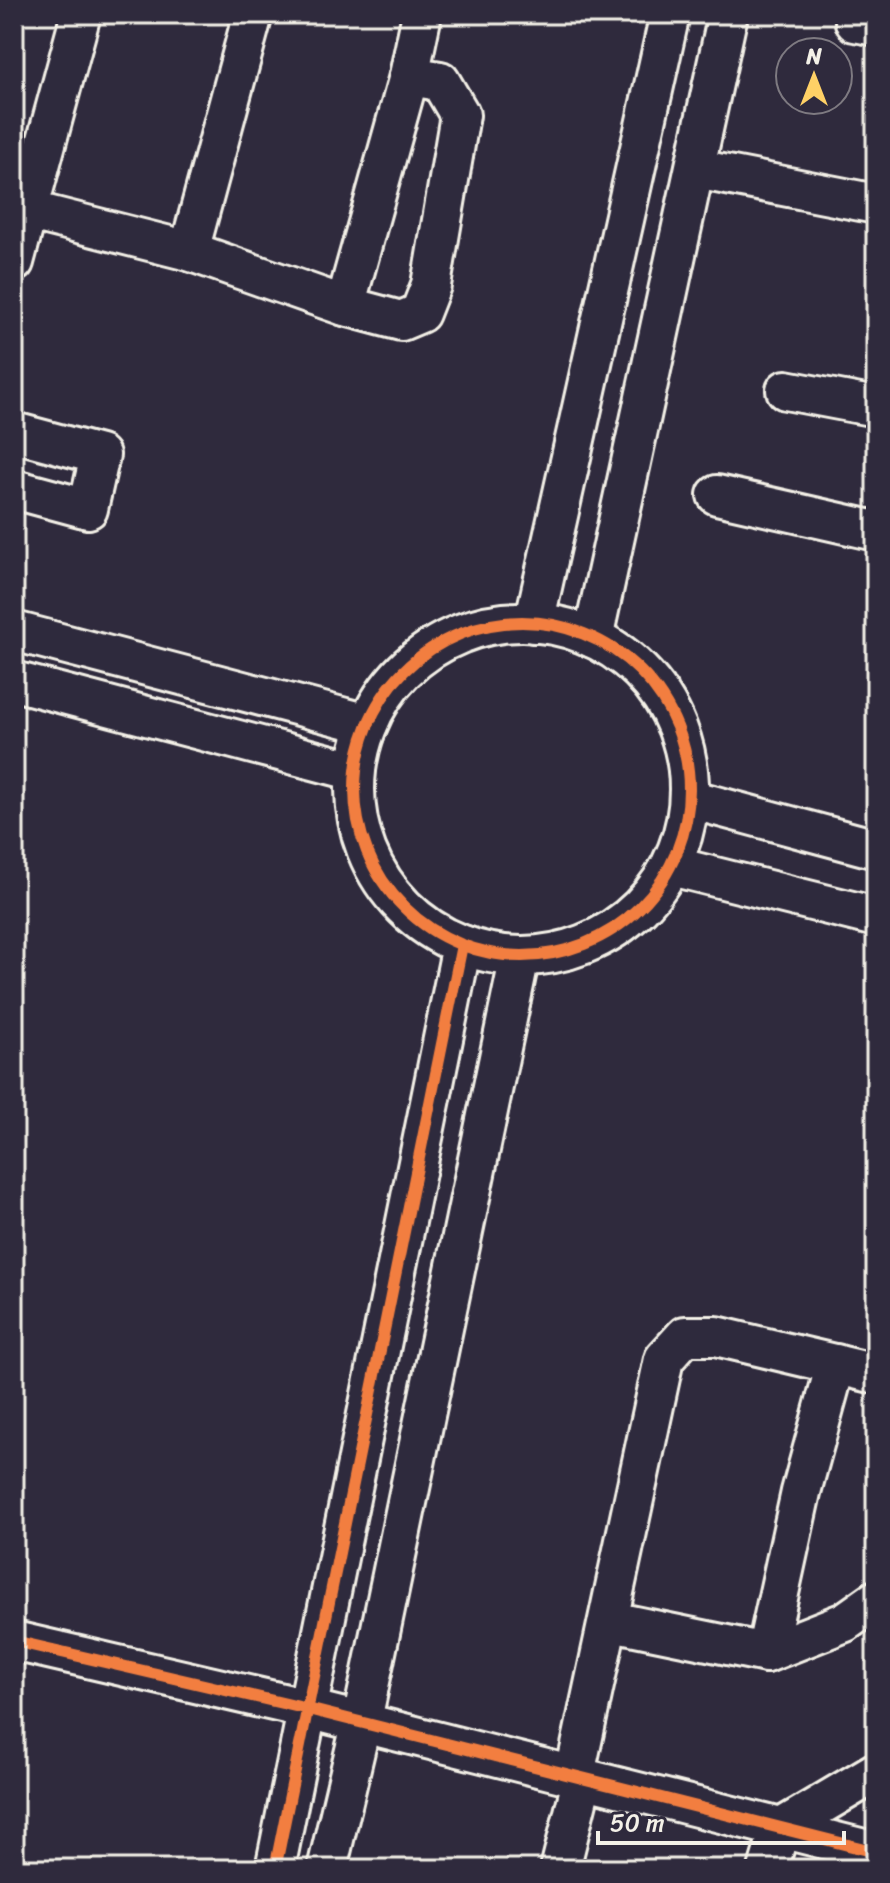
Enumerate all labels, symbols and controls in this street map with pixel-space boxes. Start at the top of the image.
north arrow [774,36,854,116]
text: N [805,37,822,76]
scale bar [598,1795,844,1845]
text: 50 m [610,1802,665,1844]

